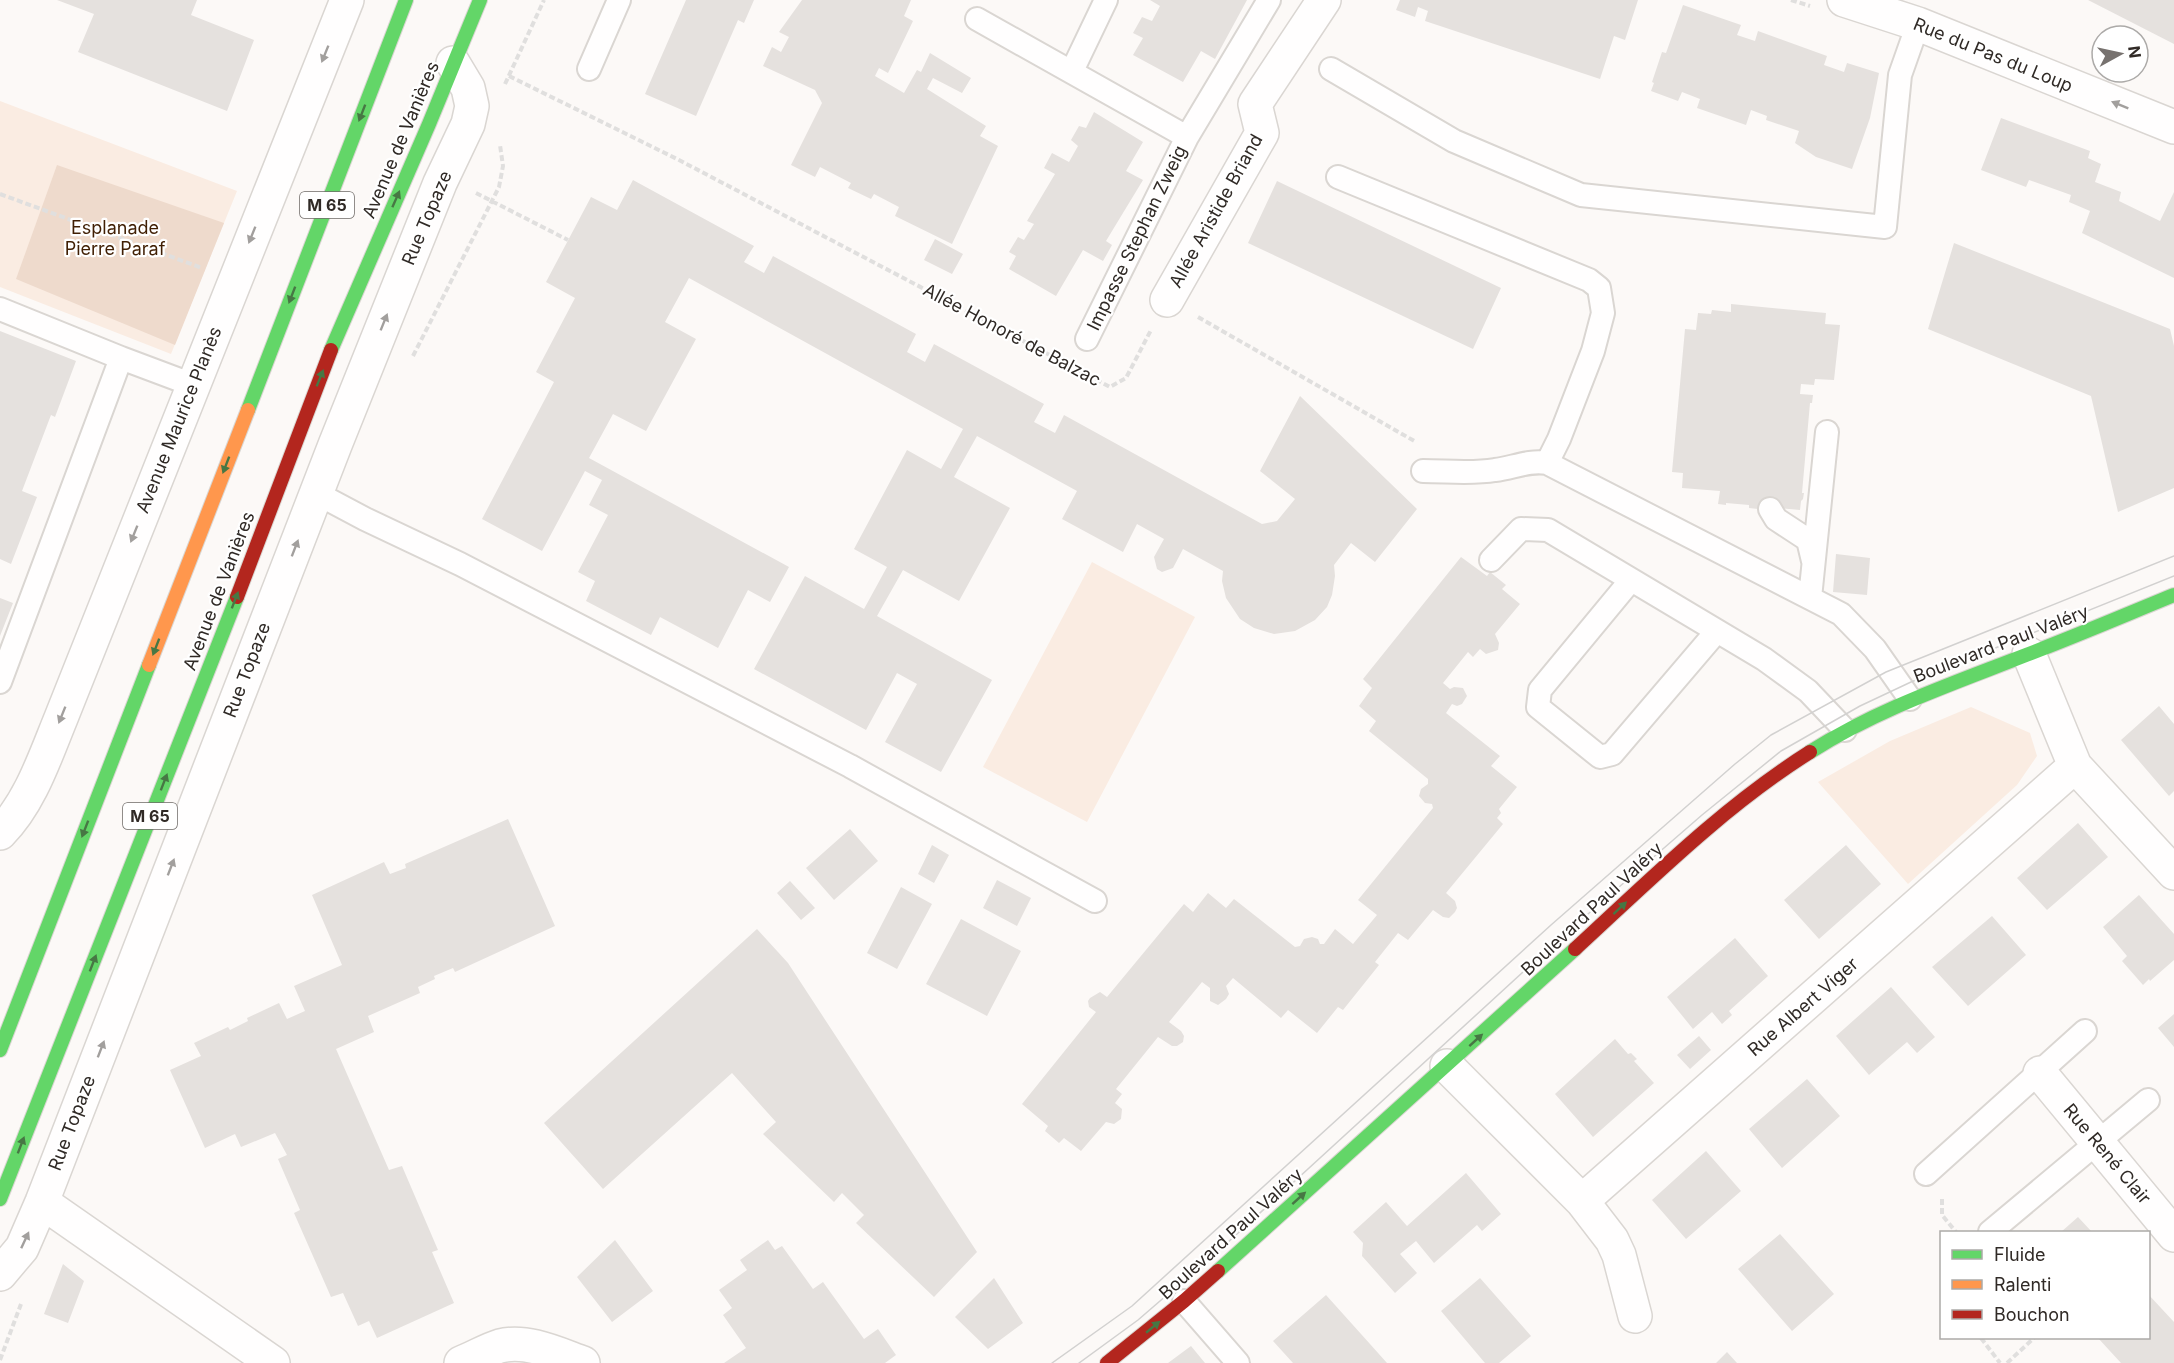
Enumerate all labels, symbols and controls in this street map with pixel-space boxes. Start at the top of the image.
street label: Rue du Pas du Loup [1910,13,2076,96]
north arrow [2090,24,2150,84]
text: N [2124,44,2146,59]
one-way arrow [320,46,330,64]
street label: Avenue de Vanières [358,58,443,221]
one-way arrow [2111,100,2129,109]
one-way arrow [357,105,367,123]
street label: Allée Aristide Briand [1165,130,1267,291]
street label: Impasse Stephan Zweig [1083,142,1191,334]
street label: Rue Topaze [397,168,456,268]
one-way arrow [391,189,401,207]
road number: M 65 [300,192,354,218]
park label: Esplanade Pierre Paraf [65,217,166,259]
one-way arrow [247,226,256,244]
street label: Allée Honoré de Balzac [920,279,1105,390]
one-way arrow [287,286,296,304]
one-way arrow [380,313,389,331]
street label: Avenue Maurice Planès [131,324,226,516]
one-way arrow [316,369,325,387]
one-way arrow [221,457,231,475]
street label: Avenue de Vanières [179,508,259,673]
one-way arrow [129,525,139,543]
one-way arrow [290,539,300,557]
one-way arrow [231,591,240,609]
street label: Boulevard Paul Valéry [1910,600,2091,687]
street label: Rue Topaze [219,619,274,720]
one-way arrow [151,638,160,656]
one-way arrow [57,706,67,724]
one-way arrow [159,772,169,790]
road number: M 65 [123,803,177,829]
one-way arrow [80,820,90,838]
street label: Boulevard Paul Valéry [1517,838,1667,980]
one-way arrow [166,858,176,876]
one-way arrow [1612,902,1626,916]
street label: Rue Albert Viger [1743,953,1862,1060]
one-way arrow [89,954,98,972]
one-way arrow [1468,1034,1483,1047]
one-way arrow [96,1040,106,1058]
street label: Rue Topaze [44,1072,99,1173]
street label: Rue René Clair [2059,1099,2156,1208]
one-way arrow [17,1135,27,1153]
street label: Boulevard Paul Valéry [1155,1164,1307,1304]
one-way arrow [1291,1192,1306,1205]
legend [1940,1231,2150,1339]
one-way arrow [20,1232,29,1249]
text: Fluide [1994,1244,2046,1265]
text: Ralenti [1994,1274,2051,1295]
text: Bouchon [1994,1304,2070,1325]
one-way arrow [1145,1321,1160,1334]

